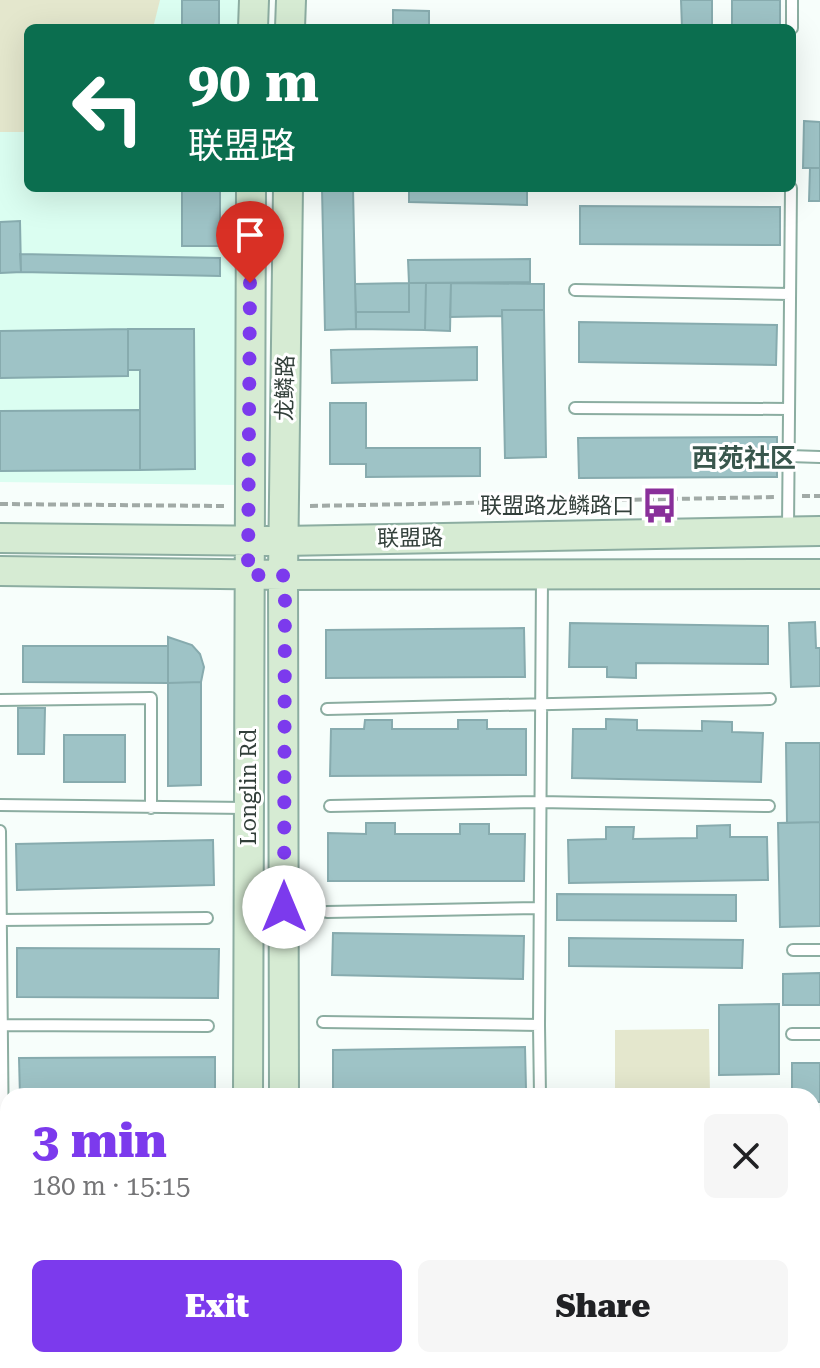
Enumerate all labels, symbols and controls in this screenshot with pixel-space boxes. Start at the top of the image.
text: 90 m [188,49,319,115]
icon: left [56,56,160,160]
text: 联盟路 [188,125,296,167]
pin [216,201,284,283]
icon: arrive [228,213,272,257]
street label: 龙鳞路 [272,355,298,421]
district label: 西苑社区 [692,443,796,473]
bus stop icon: 联盟路龙鳞路口 [641,486,679,524]
place label: 联盟路龙鳞路口 [480,493,634,518]
street label: 联盟路 [377,525,443,551]
street label: Longlin Rd [236,729,261,845]
position arrow [242,865,326,949]
text: 3 min [32,1113,167,1169]
button: close [704,1114,788,1198]
text: 180 m · 15:15 [32,1171,191,1201]
button: Exit [32,1260,402,1352]
button: Share [418,1260,788,1352]

